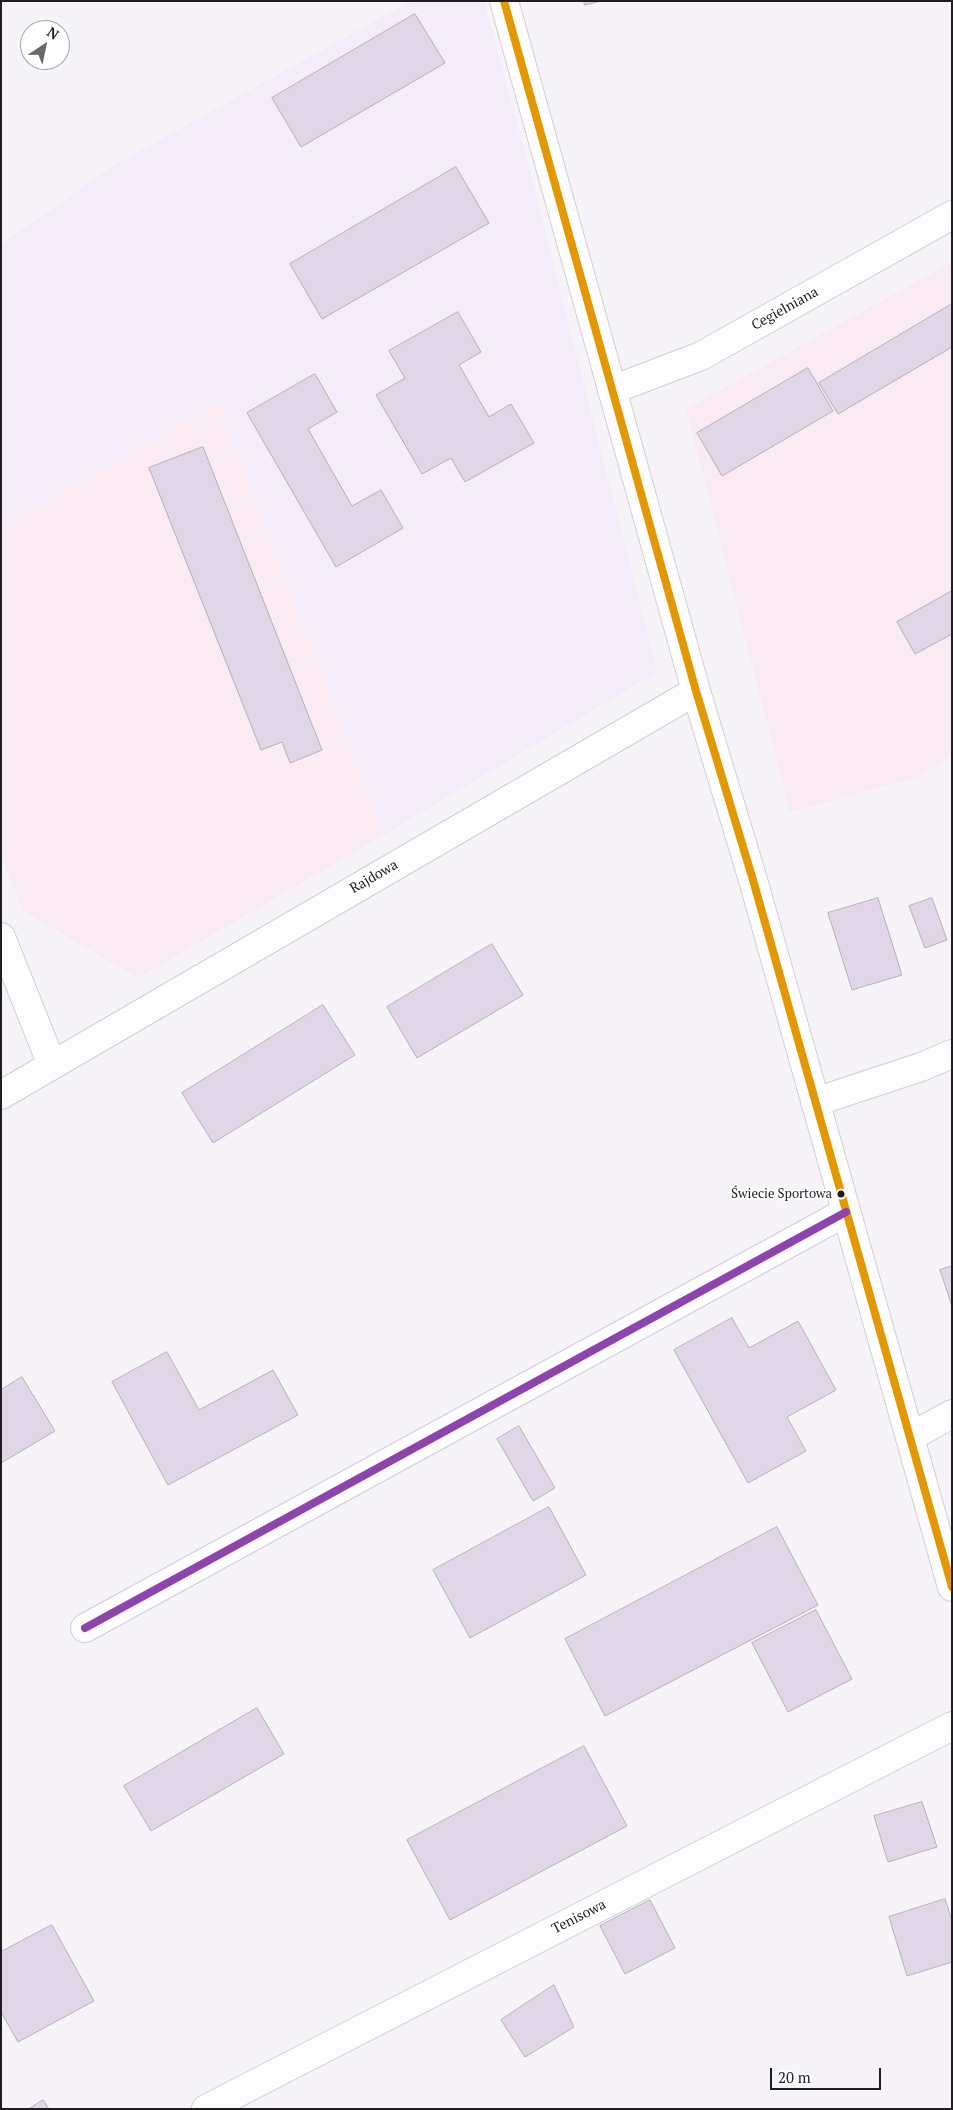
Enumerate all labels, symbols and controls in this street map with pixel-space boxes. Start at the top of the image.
north arrow [20,20,70,70]
text: N [43,22,63,44]
street label: Cegielniana [749,284,821,334]
street label: Rajdowa [347,857,401,897]
place label: Świecie Sportowa [731,1186,832,1202]
marker: Świecie Sportowa [836,1189,846,1199]
street label: Tenisowa [549,1896,609,1938]
scale bar [773,2058,884,2090]
text: 20 m [778,2067,811,2087]

